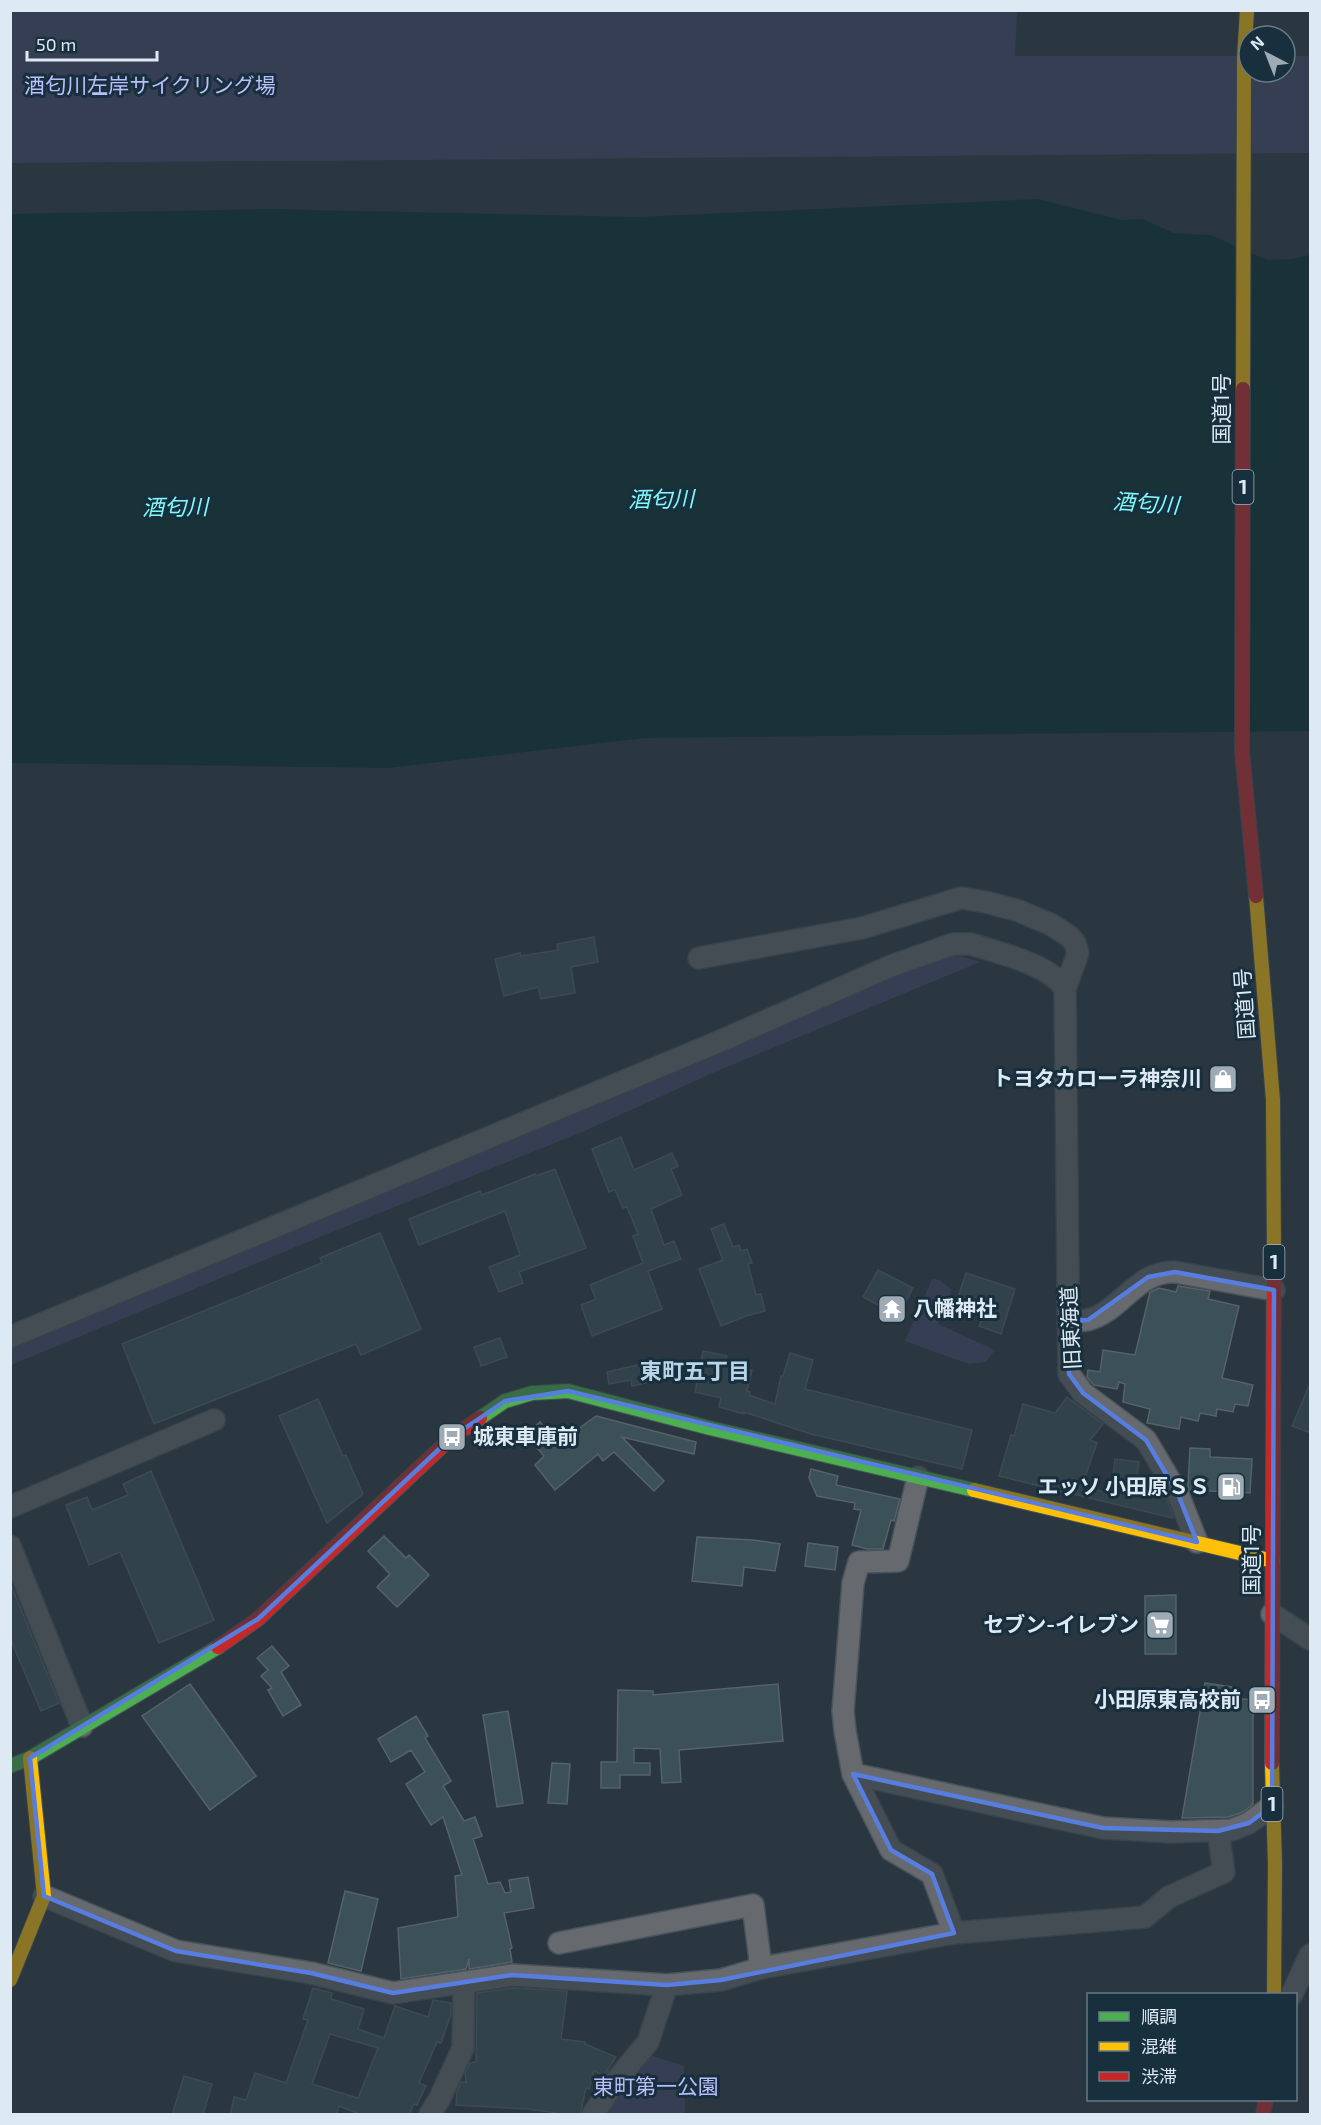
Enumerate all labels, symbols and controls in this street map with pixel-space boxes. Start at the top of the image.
scale bar [27,24,158,62]
north arrow [1237,24,1297,84]
text: N [1246,32,1267,53]
text: 50 m [36,33,76,55]
park label: 酒匂川左岸サイクリング場 [24,72,276,97]
street label: 国道1号 [1208,373,1233,445]
road number: 1 [1232,470,1254,504]
water label: 酒匂川 [628,484,696,512]
water label: 酒匂川 [1112,487,1182,517]
water label: 酒匂川 [142,492,210,520]
street label: 国道1号 [1229,968,1258,1041]
shop icon: トヨタカローラ神奈川 [1207,1063,1239,1095]
place label: トヨタカローラ神奈川 [992,1065,1202,1090]
road number: 1 [1264,1245,1284,1279]
street label: 旧東海道 [1055,1285,1084,1371]
temple icon: 八幡神社 [876,1293,908,1325]
place label: 八幡神社 [913,1295,997,1320]
district label: 東町五丁目 [640,1357,750,1383]
bus stop icon: 城東車庫前 [436,1421,468,1453]
place label: 城東車庫前 [473,1423,578,1448]
fuel station icon: エッソ 小田原ＳＳ [1215,1471,1247,1503]
place label: エッソ 小田原ＳＳ [1037,1473,1210,1498]
street label: 国道1号 [1238,1524,1263,1596]
supermarket icon: セブン-イレブン [1144,1609,1176,1641]
place label: セブン-イレブン [983,1611,1139,1636]
bus stop icon: 小田原東高校前 [1246,1684,1278,1716]
place label: 小田原東高校前 [1094,1686,1241,1711]
road number: 1 [1262,1787,1282,1821]
legend [1087,1993,1297,2101]
text: 順調 [1141,2005,1177,2027]
text: 混雑 [1141,2035,1177,2057]
text: 渋滞 [1141,2065,1177,2087]
park label: 東町第一公園 [593,2073,719,2098]

